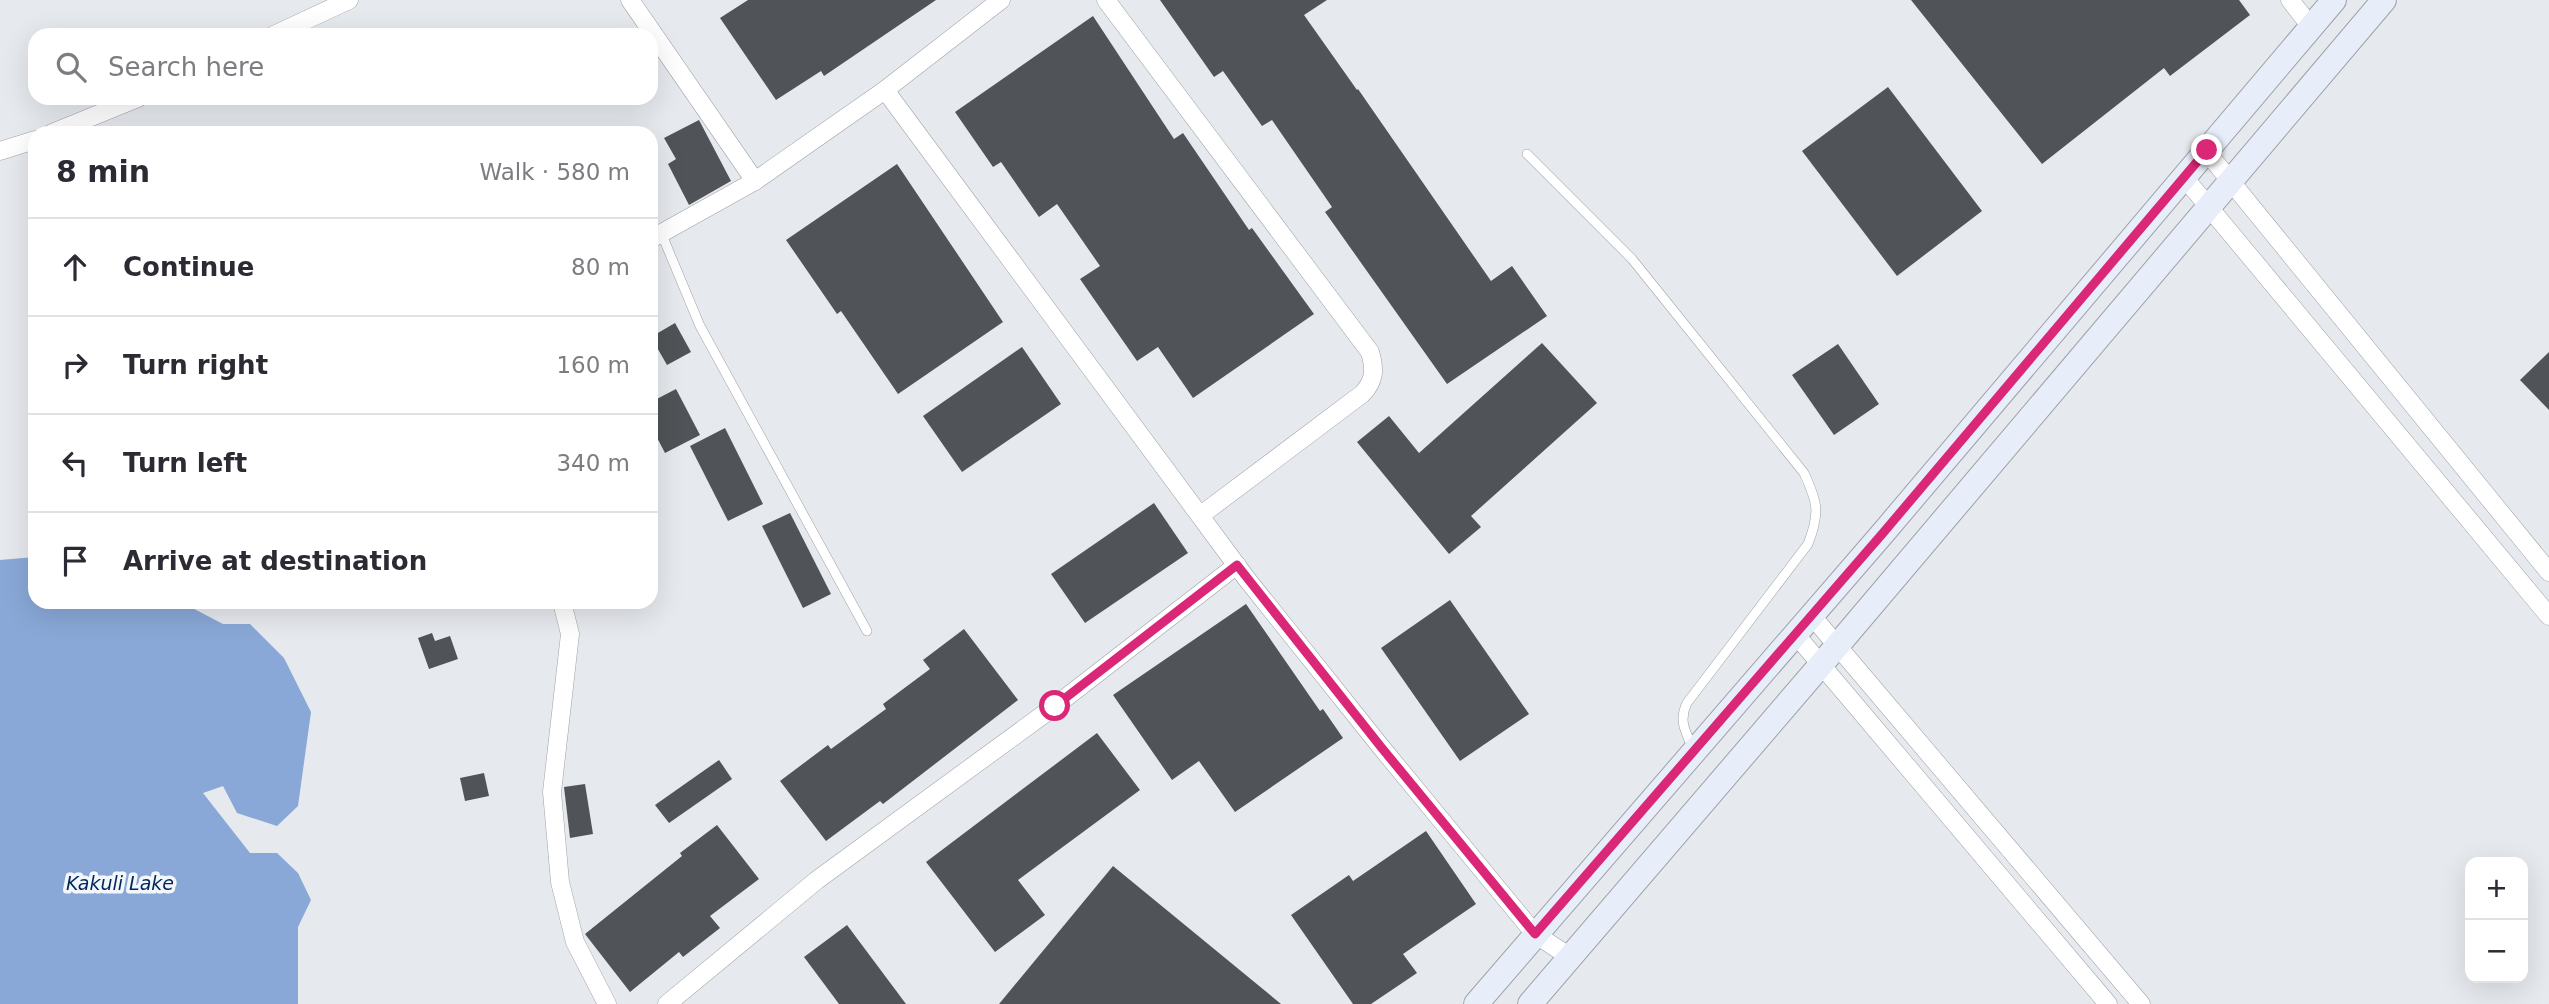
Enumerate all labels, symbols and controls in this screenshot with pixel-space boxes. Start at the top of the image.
search box [28,28,658,105]
icon: search [52,48,90,86]
text: Search here [108,52,264,82]
route end [2191,134,2222,165]
text: 8 min [56,154,150,189]
text: Walk · 580 m [479,159,630,185]
icon: ahead [56,248,94,286]
text: Continue [123,252,254,282]
text: 80 m [571,254,630,280]
icon: right [56,346,94,384]
text: Turn right [123,350,268,380]
text: 160 m [556,352,630,378]
icon: left [56,444,94,482]
text: Turn left [123,448,247,478]
text: 340 m [556,450,630,476]
icon: arrive [56,542,94,580]
text: Arrive at destination [123,546,427,576]
route start [1039,690,1070,721]
map controls [2465,857,2528,983]
button: + [2465,857,2528,920]
water label: Kakuli Lake [66,872,174,894]
button: − [2465,920,2528,983]

